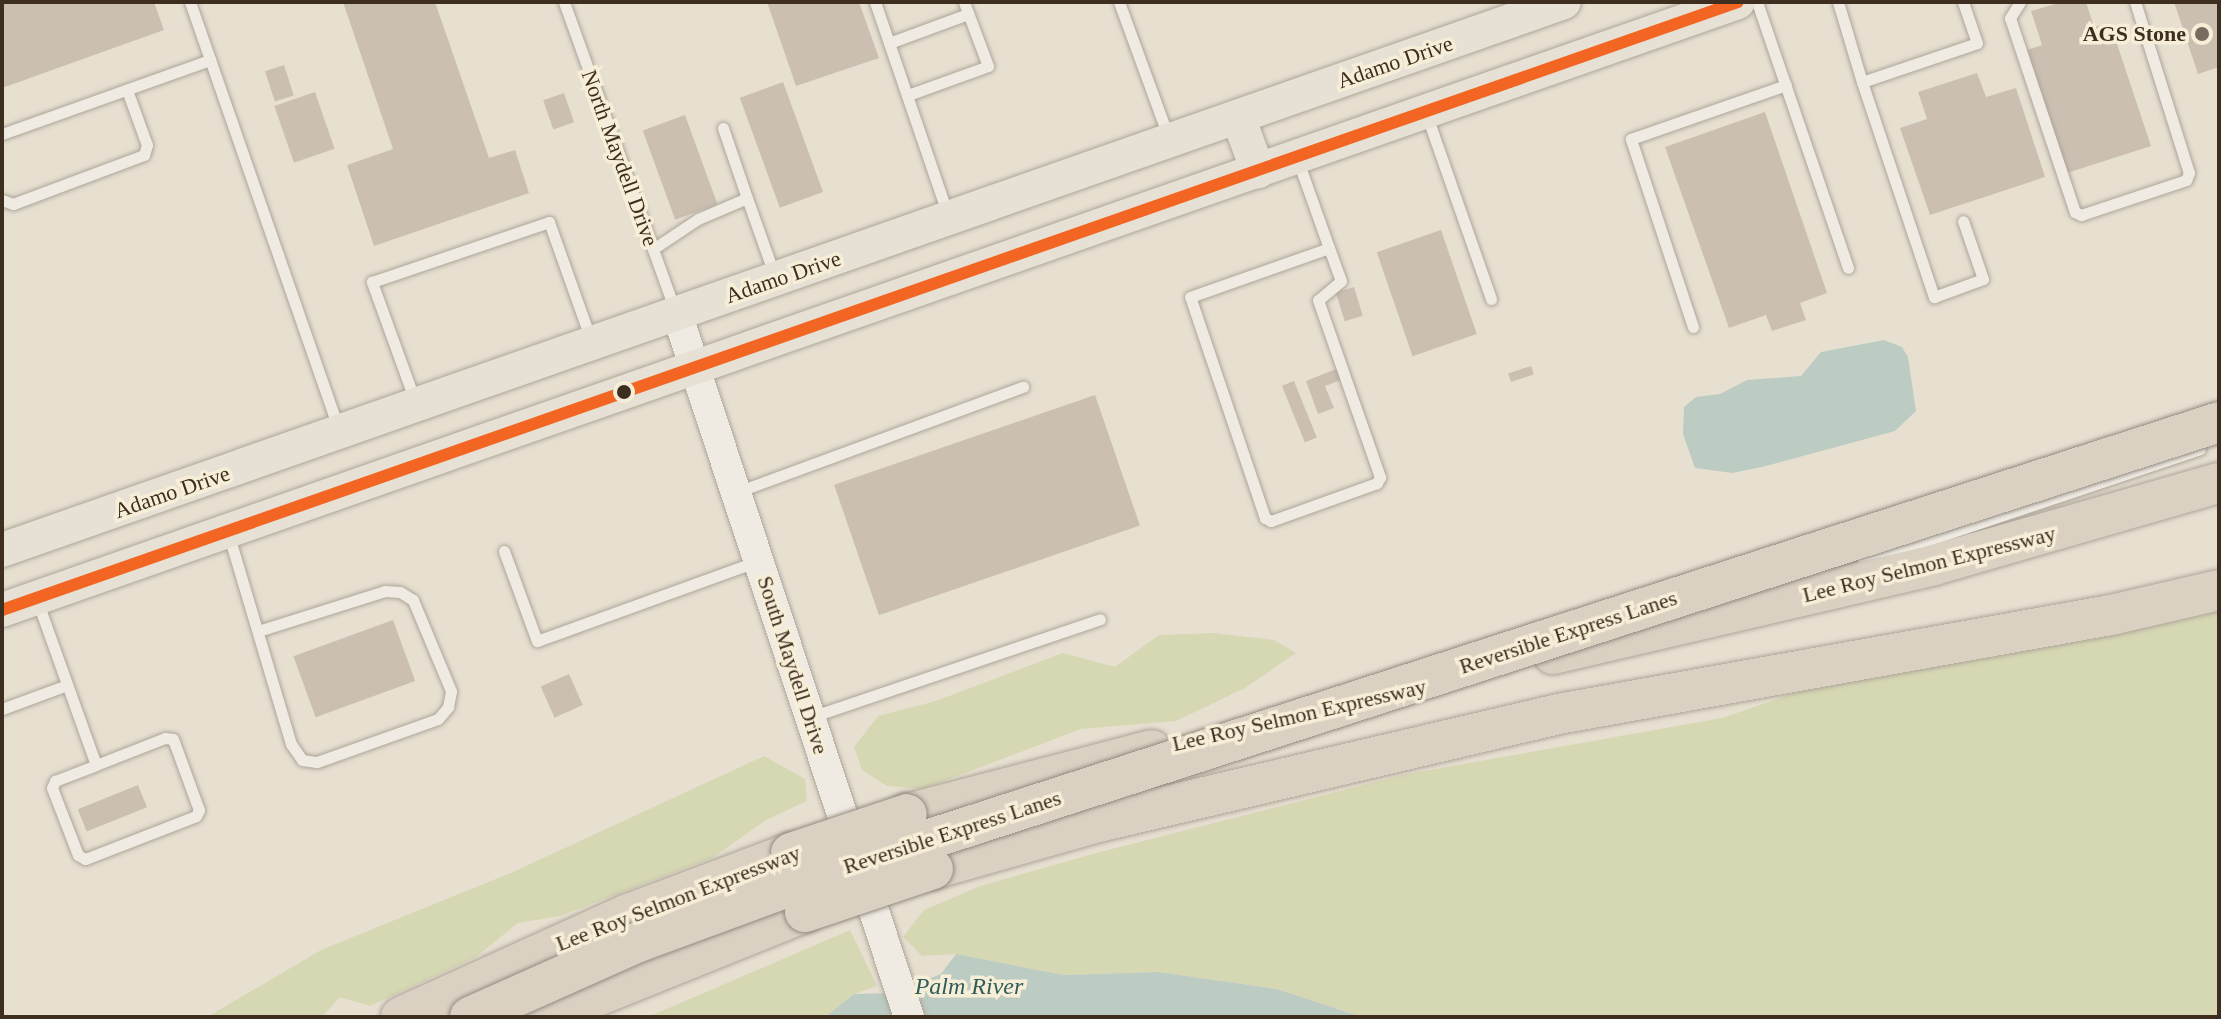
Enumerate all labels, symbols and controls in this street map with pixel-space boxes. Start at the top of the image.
place label: AGS Stone [2083,21,2186,47]
marker: AGS Stone [2193,25,2211,43]
street label: Adamo Drive [1334,30,1456,94]
street label: North Maydell Drive [576,66,664,250]
street label: Adamo Drive [722,245,844,309]
unlabelled marker [616,384,632,400]
street label: Adamo Drive [111,460,233,524]
street label: Lee Roy Selmon Expressway [1800,520,2058,608]
street label: South Maydell Drive [752,573,834,757]
street label: Reversible Express Lanes [1456,584,1680,680]
street label: Lee Roy Selmon Expressway [1170,673,1428,757]
street label: Reversible Express Lanes [840,784,1064,880]
street label: Lee Roy Selmon Expressway [552,839,804,957]
water label: Palm River [915,973,1023,1001]

